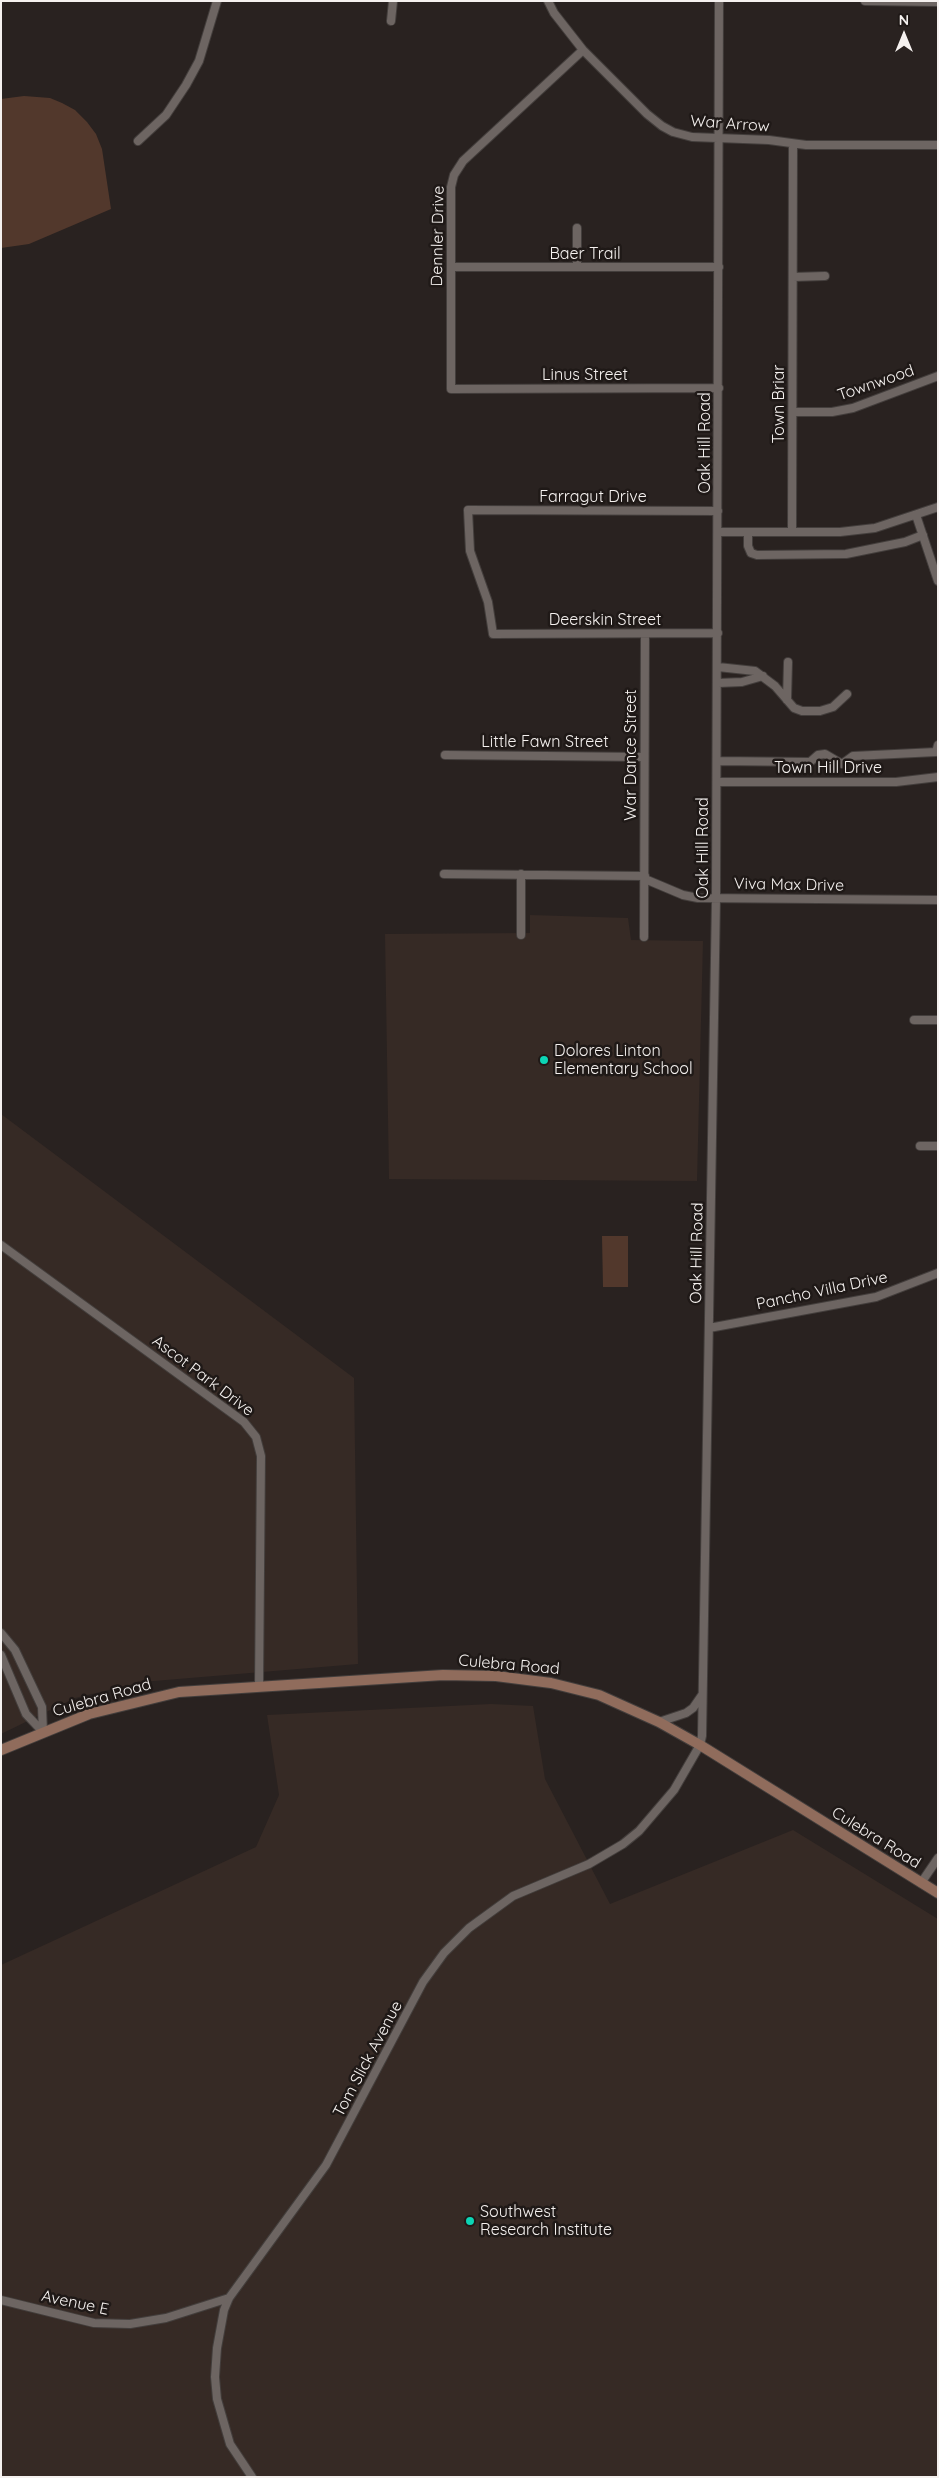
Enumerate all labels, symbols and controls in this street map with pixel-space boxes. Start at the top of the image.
north arrow [879,10,929,60]
text: N [899,11,909,29]
street label: War Arrow [690,112,770,136]
street label: Dennler Drive [428,185,448,287]
street label: Baer Trail [549,244,621,264]
street label: Townwood [835,361,917,405]
street label: Linus Street [542,365,628,385]
street label: Town Briar [769,365,789,443]
street label: Oak Hill Road [695,392,715,494]
street label: Farragut Drive [539,487,647,507]
street label: Deerskin Street [549,610,661,630]
street label: War Dance Street [621,689,641,821]
street label: Little Fawn Street [481,732,609,752]
street label: Town Hill Drive [774,758,882,778]
street label: Oak Hill Road [693,797,713,899]
street label: Viva Max Drive [734,874,844,896]
place label: Dolores Linton Elementary School [554,1041,693,1079]
marker: Dolores Linton Elementary School [538,1054,550,1066]
street label: Oak Hill Road [687,1202,707,1304]
street label: Pancho Villa Drive [755,1268,889,1314]
street label: Ascot Park Drive [148,1332,258,1420]
street label: Culebra Road [458,1651,560,1679]
street label: Culebra Road [51,1675,153,1721]
street label: Culebra Road [828,1803,924,1873]
street label: Tom Slick Avenue [329,1998,407,2120]
place label: Southwest Research Institute [480,2202,612,2240]
marker: Southwest Research Institute [464,2215,476,2227]
street label: Avenue E [40,2287,110,2319]

